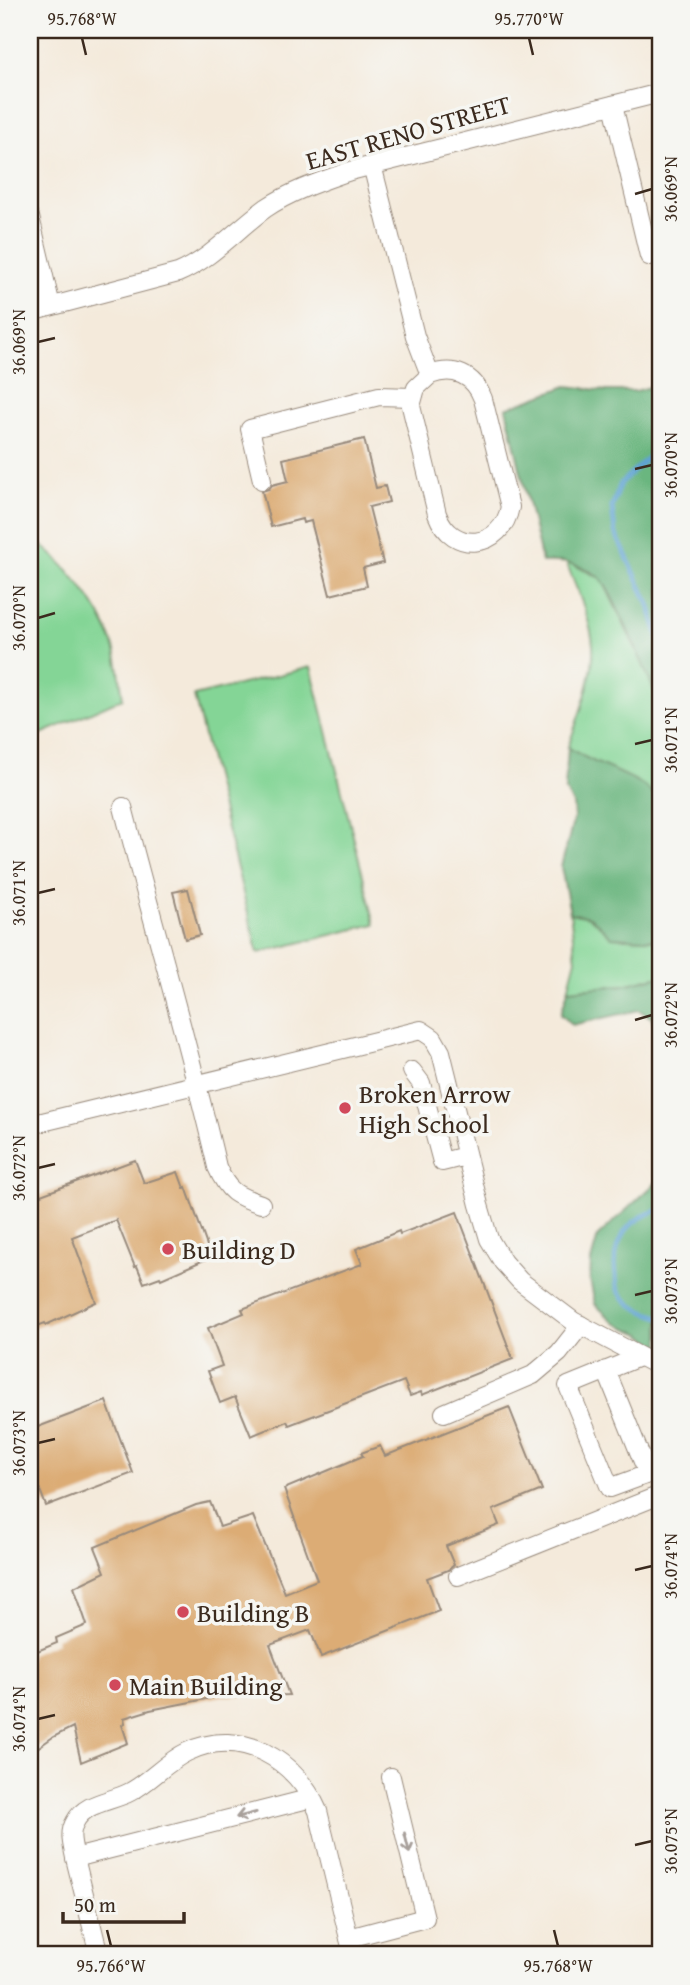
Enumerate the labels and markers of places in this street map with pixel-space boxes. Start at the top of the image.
place label: Broken Arrow High School [359,1074,511,1143]
marker: Broken Arrow High School [337,1100,353,1116]
place label: Building D [182,1230,296,1269]
marker: Building D [160,1241,176,1257]
place label: Building B [197,1593,310,1632]
marker: Building B [175,1604,191,1620]
place label: Main Building [129,1666,282,1705]
marker: Main Building [107,1677,123,1693]

